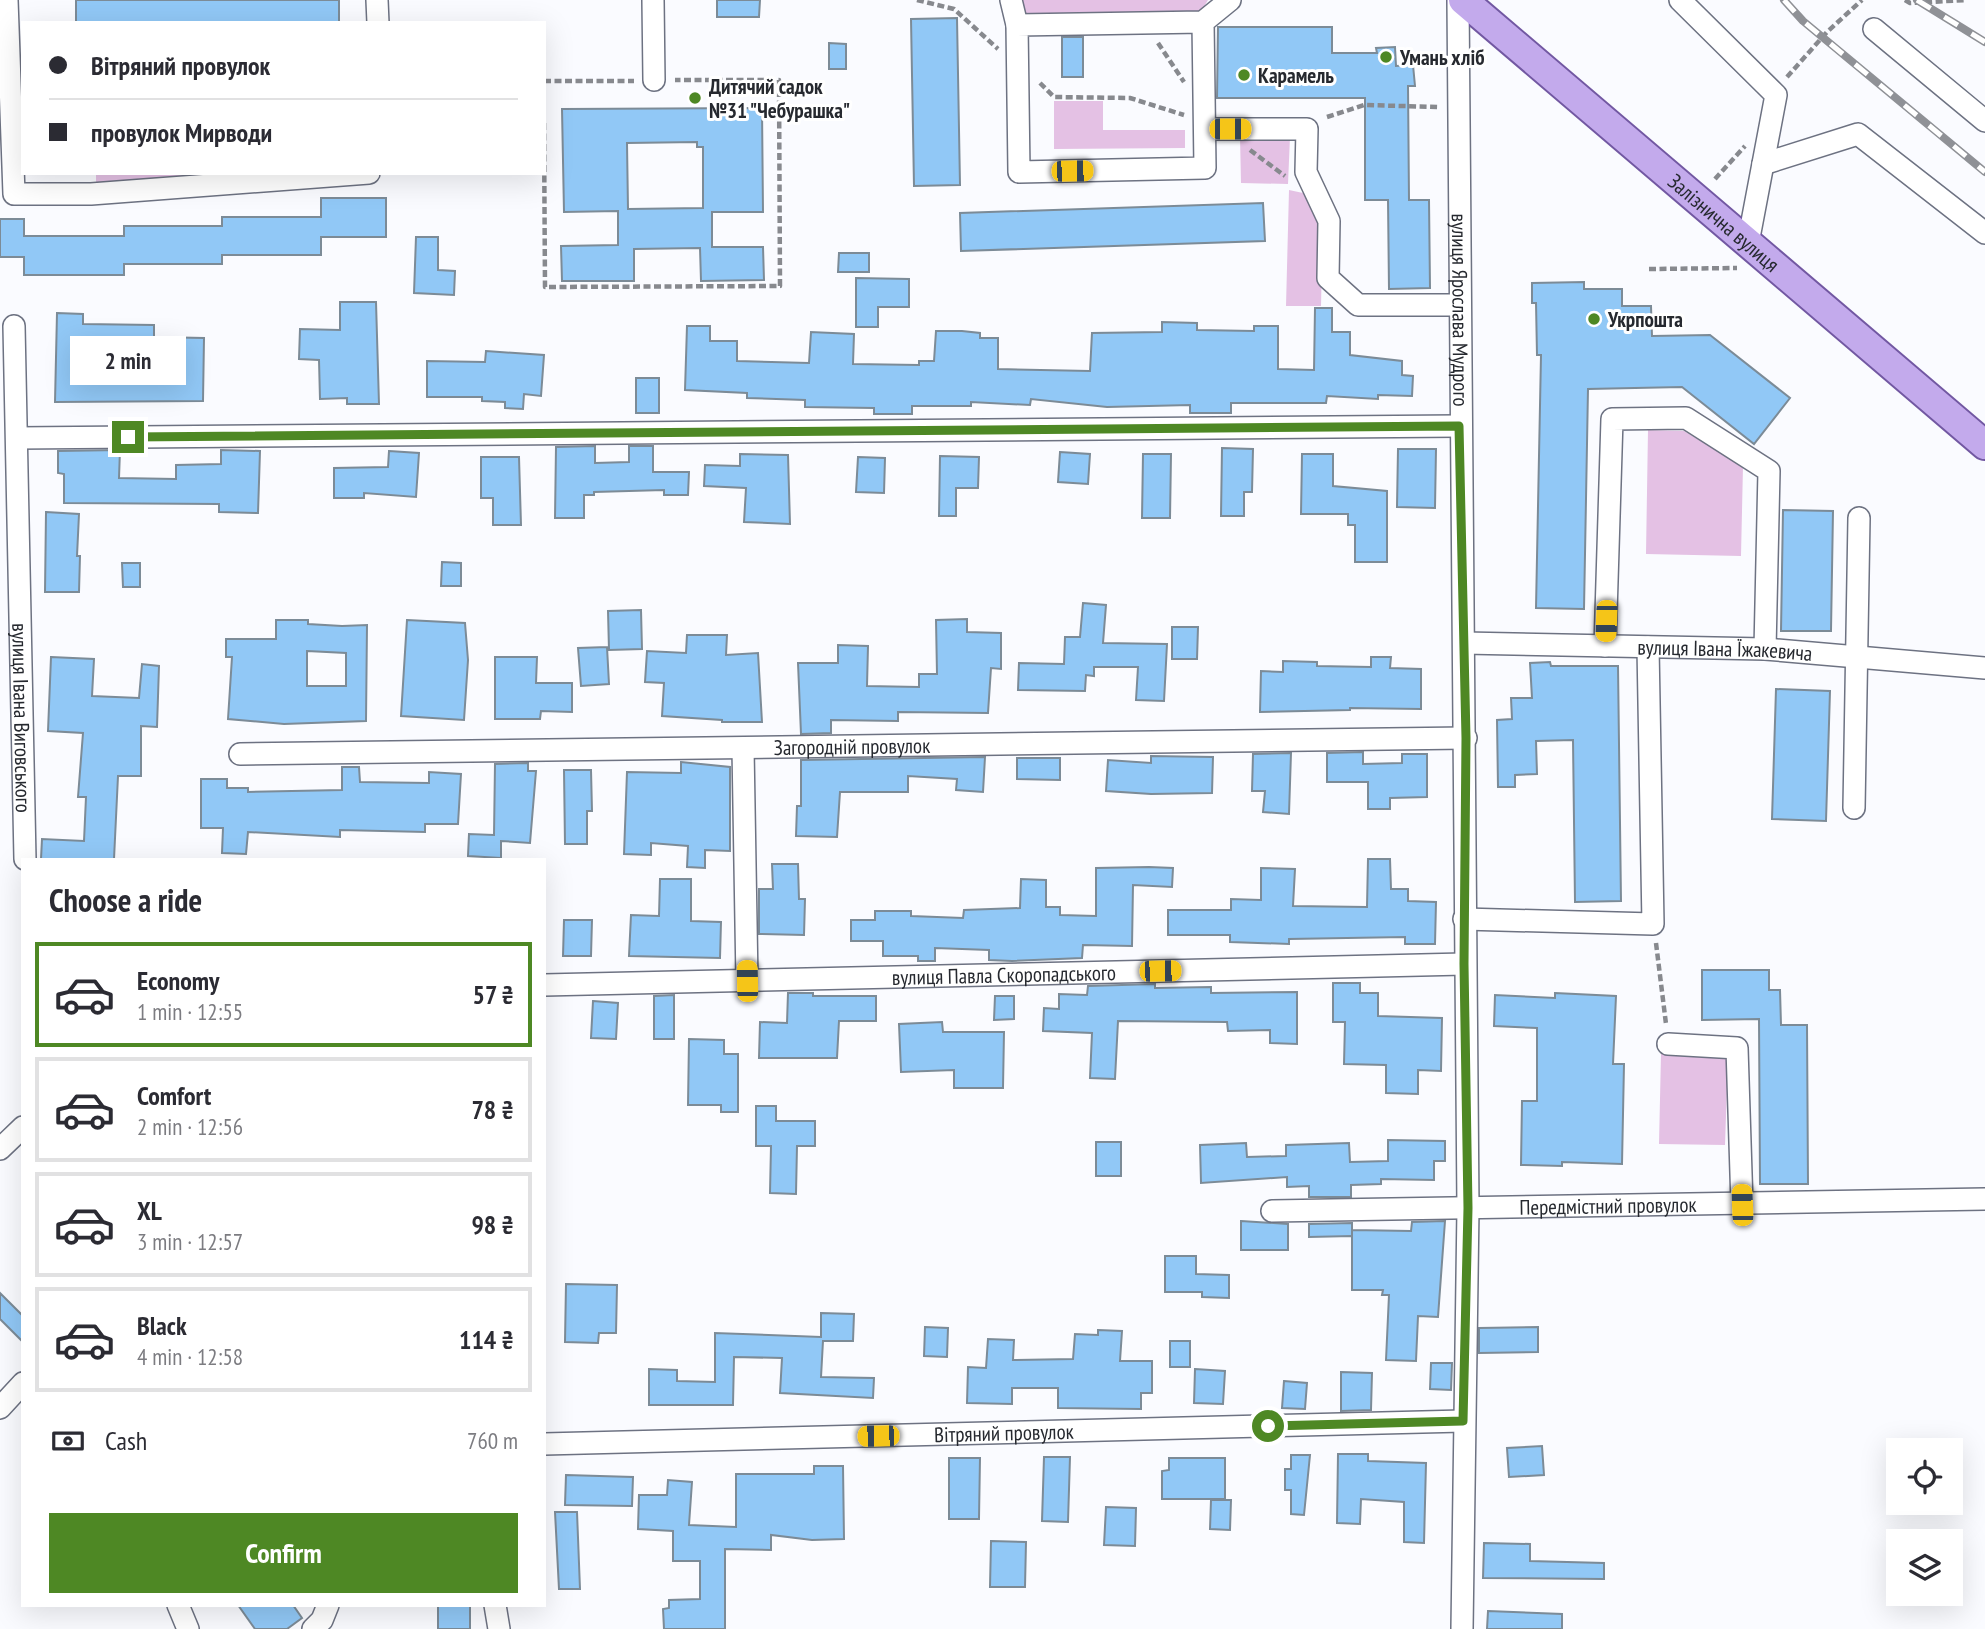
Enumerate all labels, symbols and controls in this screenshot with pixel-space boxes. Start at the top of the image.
place label: Умань хліб [1399,44,1485,71]
text: Вітряний провулок [91,49,270,82]
marker: Умань хліб [1378,49,1394,65]
place label: Карамель [1258,62,1334,89]
marker: Карамель [1236,67,1252,83]
place label: Дитячий садок №31 "Чебурашка" [709,73,850,124]
marker: Дитячий садок №31 "Чебурашка" [687,90,703,106]
text: провулок Мирводи [91,116,272,149]
car [1210,119,1252,140]
car [1051,160,1094,182]
street label: Залізнична вулиця [1663,167,1785,278]
street label: вулиця Ярослава Мудрого [1446,213,1475,407]
place label: Укрпошта [1607,306,1683,333]
marker: Укрпошта [1586,311,1602,327]
callout: 2 min [70,336,186,384]
text: 2 min [105,346,151,375]
route end [112,421,144,453]
car [1595,600,1618,642]
street label: вулиця Івана Виговського [7,623,38,813]
street label: вулиця Івана Їжакевича [1637,633,1814,667]
street label: Загородній провулок [774,731,930,761]
text: Choose a ride [49,879,202,921]
street label: вулиця Павла Скоропадського [892,958,1116,991]
car [737,960,758,1002]
car [1139,960,1182,982]
icon: car [53,963,116,1026]
text: Economy [137,964,219,997]
text: 57 ₴ [473,978,514,1011]
text: 1 min · 12:55 [137,997,243,1026]
icon: car [53,1078,116,1141]
text: Comfort [137,1079,211,1112]
text: 78 ₴ [471,1093,514,1126]
text: 2 min · 12:56 [137,1112,243,1141]
car [1731,1184,1754,1226]
street label: Передмістний провулок [1519,1190,1697,1220]
icon: car [53,1193,116,1256]
text: XL [137,1194,162,1227]
text: 98 ₴ [471,1208,514,1241]
text: 3 min · 12:57 [137,1227,243,1256]
icon: car [53,1308,116,1371]
text: Black [137,1309,187,1342]
text: 114 ₴ [459,1323,514,1356]
text: 4 min · 12:58 [137,1342,243,1371]
route start [1252,1410,1284,1442]
street label: Вітряний провулок [934,1417,1074,1448]
icon: cash [49,1422,87,1460]
text: Cash [105,1424,147,1457]
car [857,1425,900,1447]
text: 760 m [467,1426,518,1455]
map controls [1886,1438,1963,1606]
button: locate [1886,1438,1963,1515]
button: Confirm [49,1513,518,1593]
button: layers [1886,1529,1963,1606]

